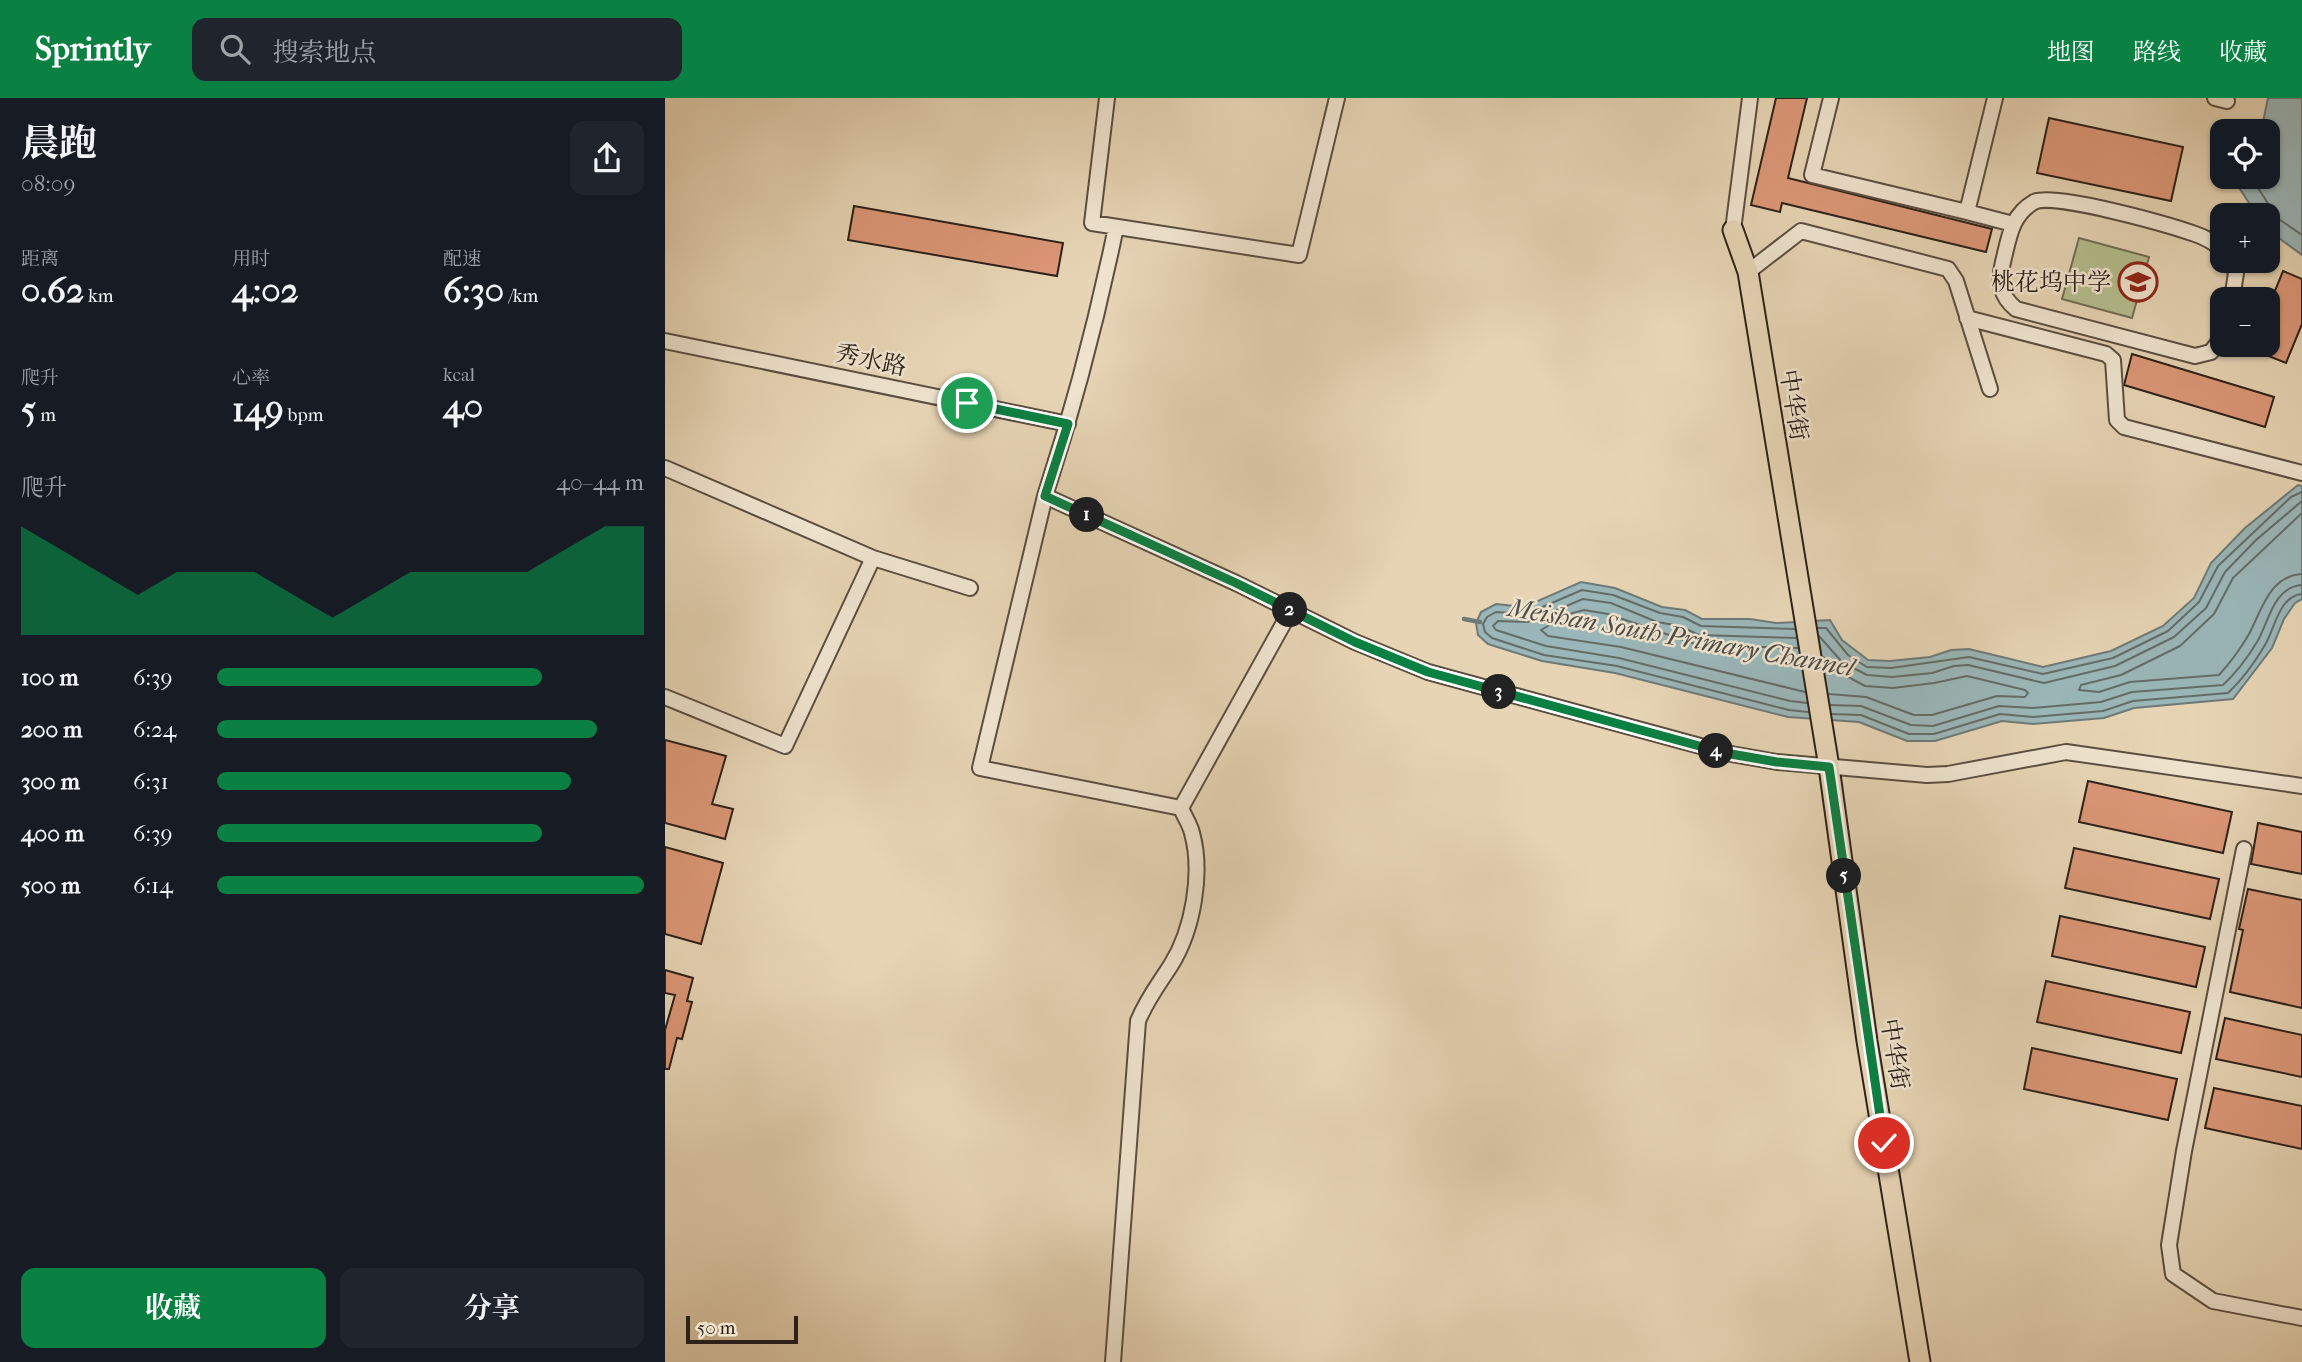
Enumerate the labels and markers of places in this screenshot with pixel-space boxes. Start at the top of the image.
school or university icon: 桃花坞中学 [2117,261,2159,303]
place label: 桃花坞中学 [1991,268,2111,296]
pin [937,373,997,433]
pin: 1 [1069,498,1105,532]
pin: 2 [1273,592,1307,628]
pin: 3 [1481,674,1517,710]
pin: 4 [1699,734,1733,768]
pin: 5 [1827,858,1861,894]
pin [1854,1113,1914,1173]

